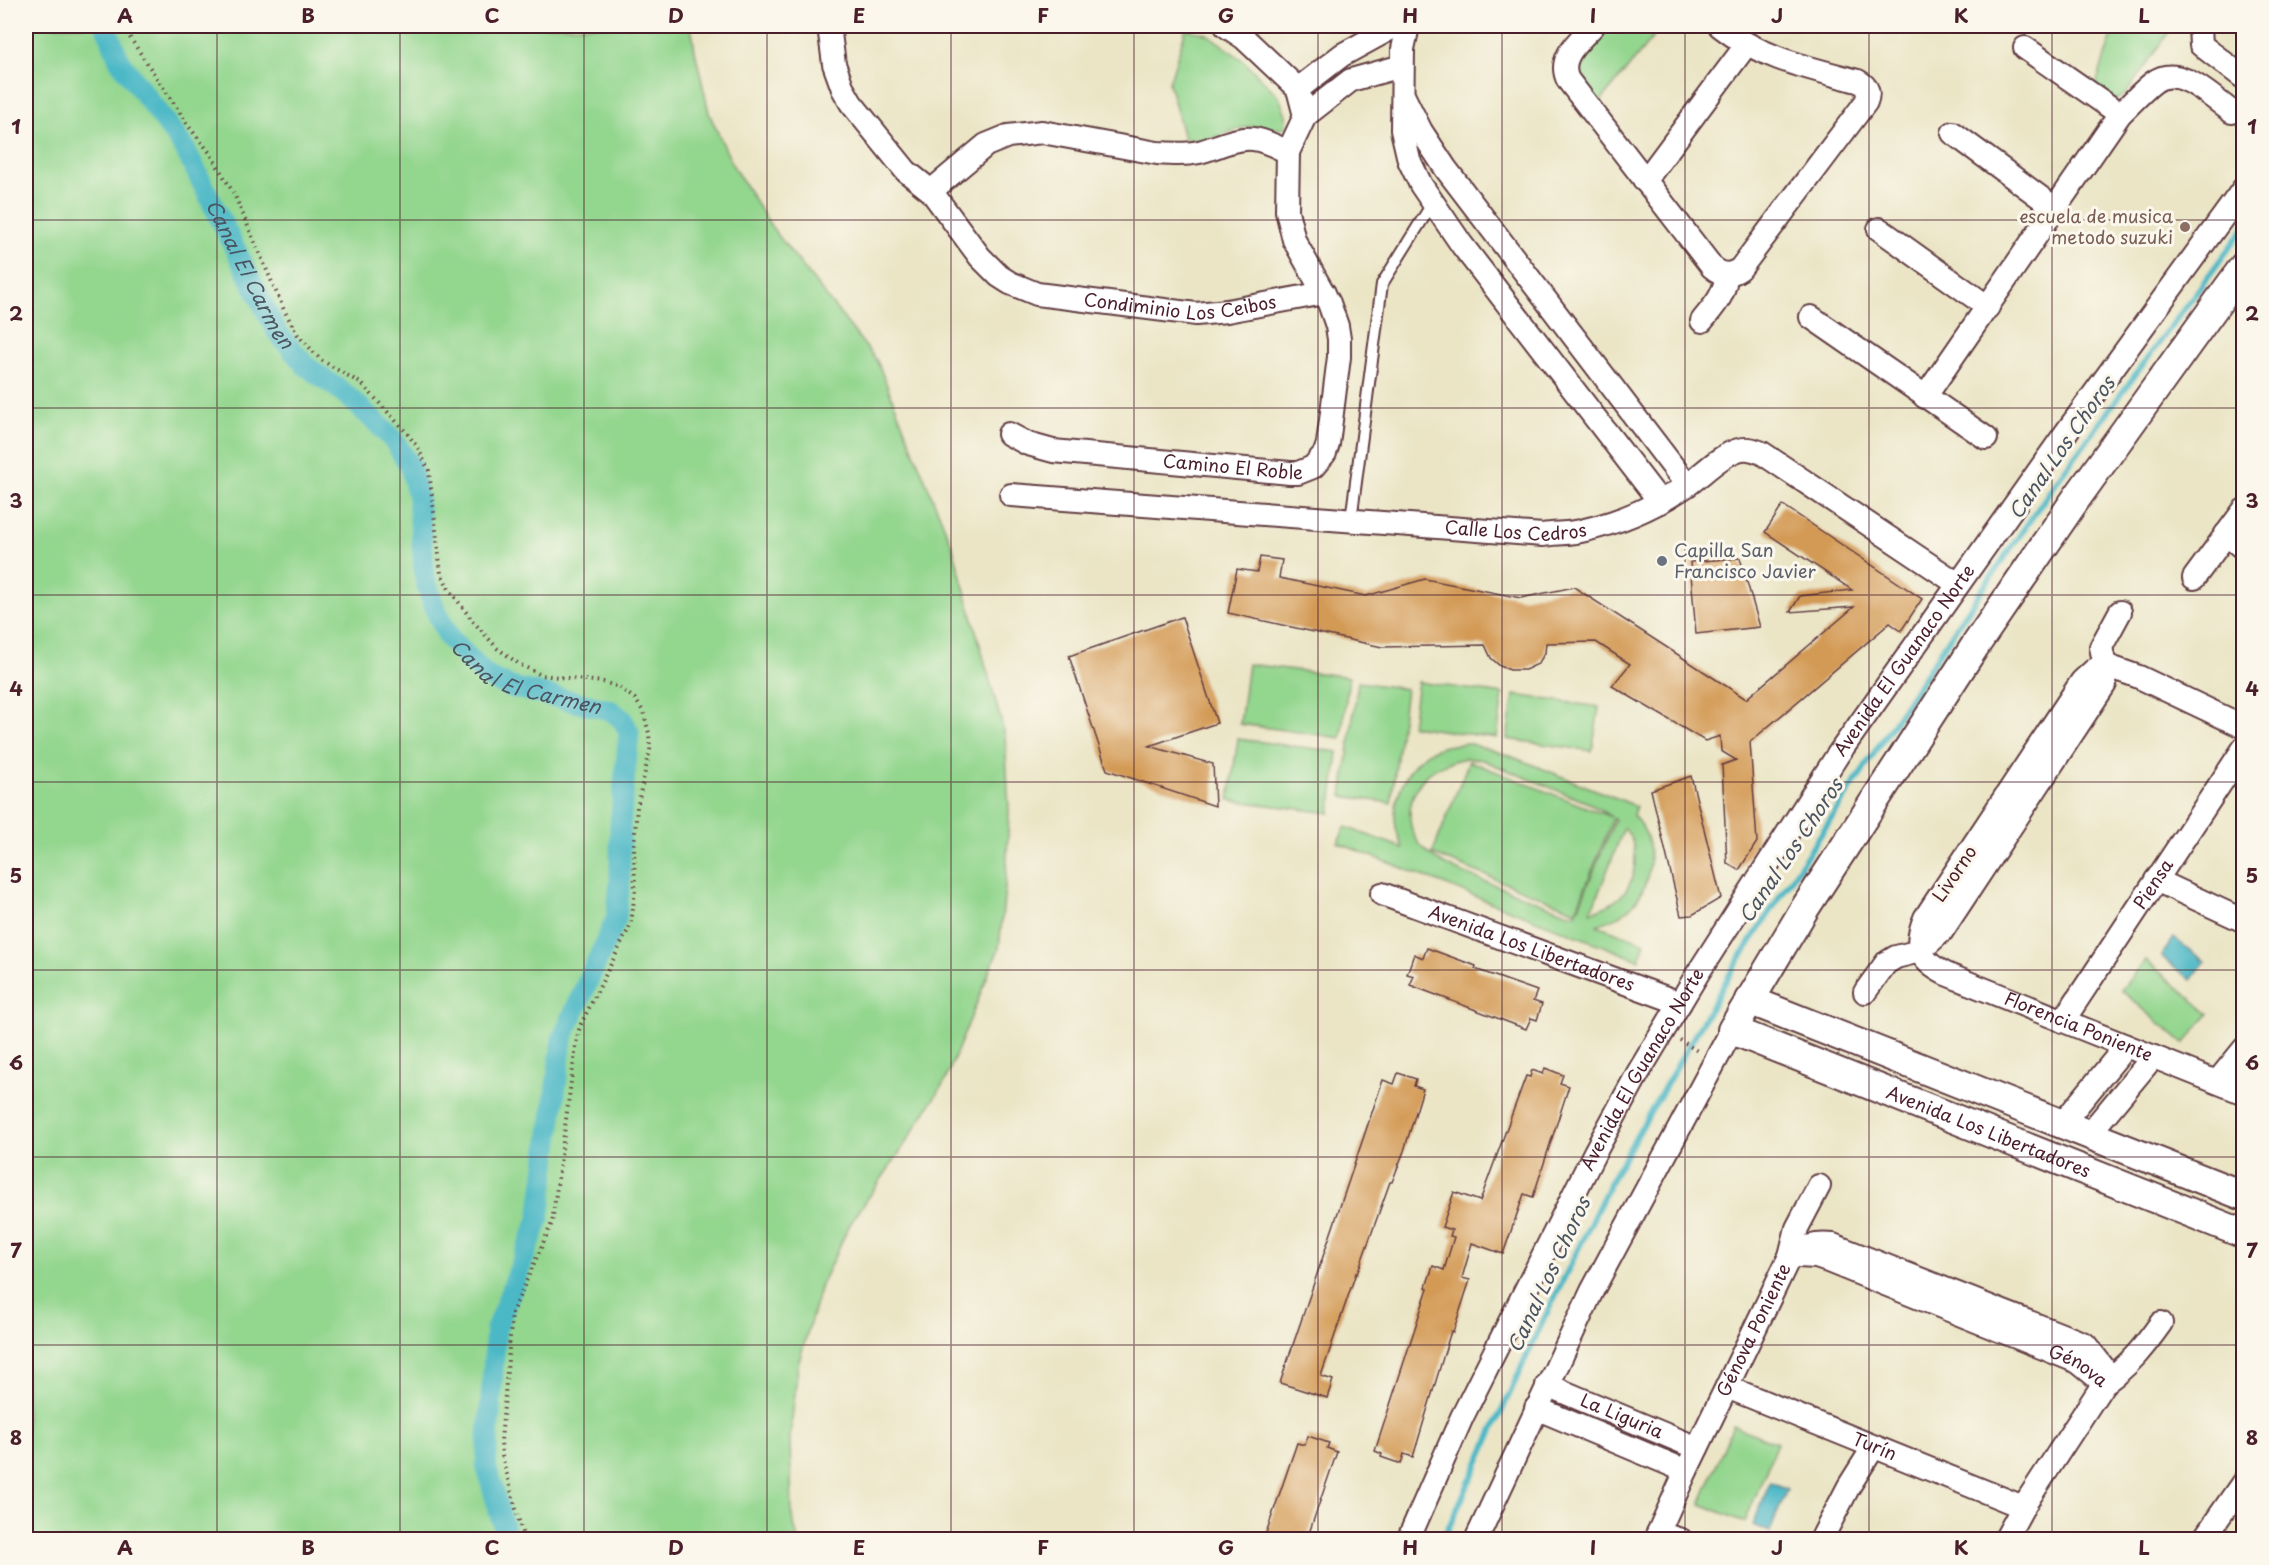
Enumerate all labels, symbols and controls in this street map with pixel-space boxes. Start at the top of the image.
text: A [117,0,133,30]
text: B [301,0,315,30]
text: C [484,0,500,30]
text: D [668,0,684,30]
text: E [853,0,865,30]
text: F [1037,0,1049,30]
text: G [1218,0,1234,30]
text: H [1402,0,1418,30]
text: I [1590,0,1596,30]
text: J [1771,0,1783,30]
text: K [1954,0,1969,30]
text: L [2138,0,2150,30]
text: 1 [11,111,21,141]
text: 1 [2247,111,2257,141]
water label: Canal El Carmen [199,194,302,356]
place label: escuela de musica metodo suzuki [2019,202,2174,250]
marker: escuela de musica metodo suzuki [2178,220,2192,234]
street label: Condiminio Los Ceibos [1082,285,1278,326]
text: 2 [9,298,23,328]
text: 2 [2245,298,2259,328]
water label: Canal Los Choros [2001,368,2123,525]
street label: Camino El Roble [1162,446,1303,485]
text: 3 [9,485,23,515]
text: 3 [2245,485,2259,515]
street label: Calle Los Cedros [1444,513,1589,547]
place label: Capilla San Francisco Javier [1674,536,1817,584]
marker: Capilla San Francisco Javier [1655,554,1669,568]
street label: Avenida El Guanaco Norte [1826,558,1980,761]
water label: Canal El Carmen [444,632,605,722]
text: 4 [9,673,23,703]
text: 4 [2245,673,2259,703]
water label: Canal Los Choros [1731,771,1851,929]
street label: Livorno [1925,839,1983,907]
street label: Piensa [2126,852,2179,914]
text: 5 [10,860,22,890]
text: 5 [2246,860,2258,890]
street label: Avenida Los Libertadores [1425,897,1639,997]
street label: Avenida El Guanaco Norte [1573,963,1710,1175]
street label: Florencia Poniente [2001,984,2157,1067]
text: 6 [9,1047,23,1077]
text: 6 [2245,1047,2259,1077]
street label: Avenida Los Libertadores [1883,1078,2095,1184]
water label: Canal Los Choros [1499,1190,1598,1357]
text: 7 [10,1235,22,1265]
text: 7 [2246,1235,2258,1265]
street label: Génova Poniente [1709,1258,1797,1401]
street label: Génova [2045,1336,2114,1393]
street label: La Liguria [1577,1386,1668,1445]
text: 8 [10,1422,22,1452]
text: 8 [2246,1422,2258,1452]
street label: Turín [1849,1424,1901,1466]
text: A [117,1532,133,1562]
text: B [301,1532,315,1562]
text: C [484,1532,500,1562]
text: D [668,1532,684,1562]
text: E [853,1532,865,1562]
text: F [1037,1532,1049,1562]
text: G [1218,1532,1234,1562]
text: H [1402,1532,1418,1562]
text: I [1590,1532,1596,1562]
text: J [1771,1532,1783,1562]
text: K [1954,1532,1969,1562]
text: L [2138,1532,2150,1562]

